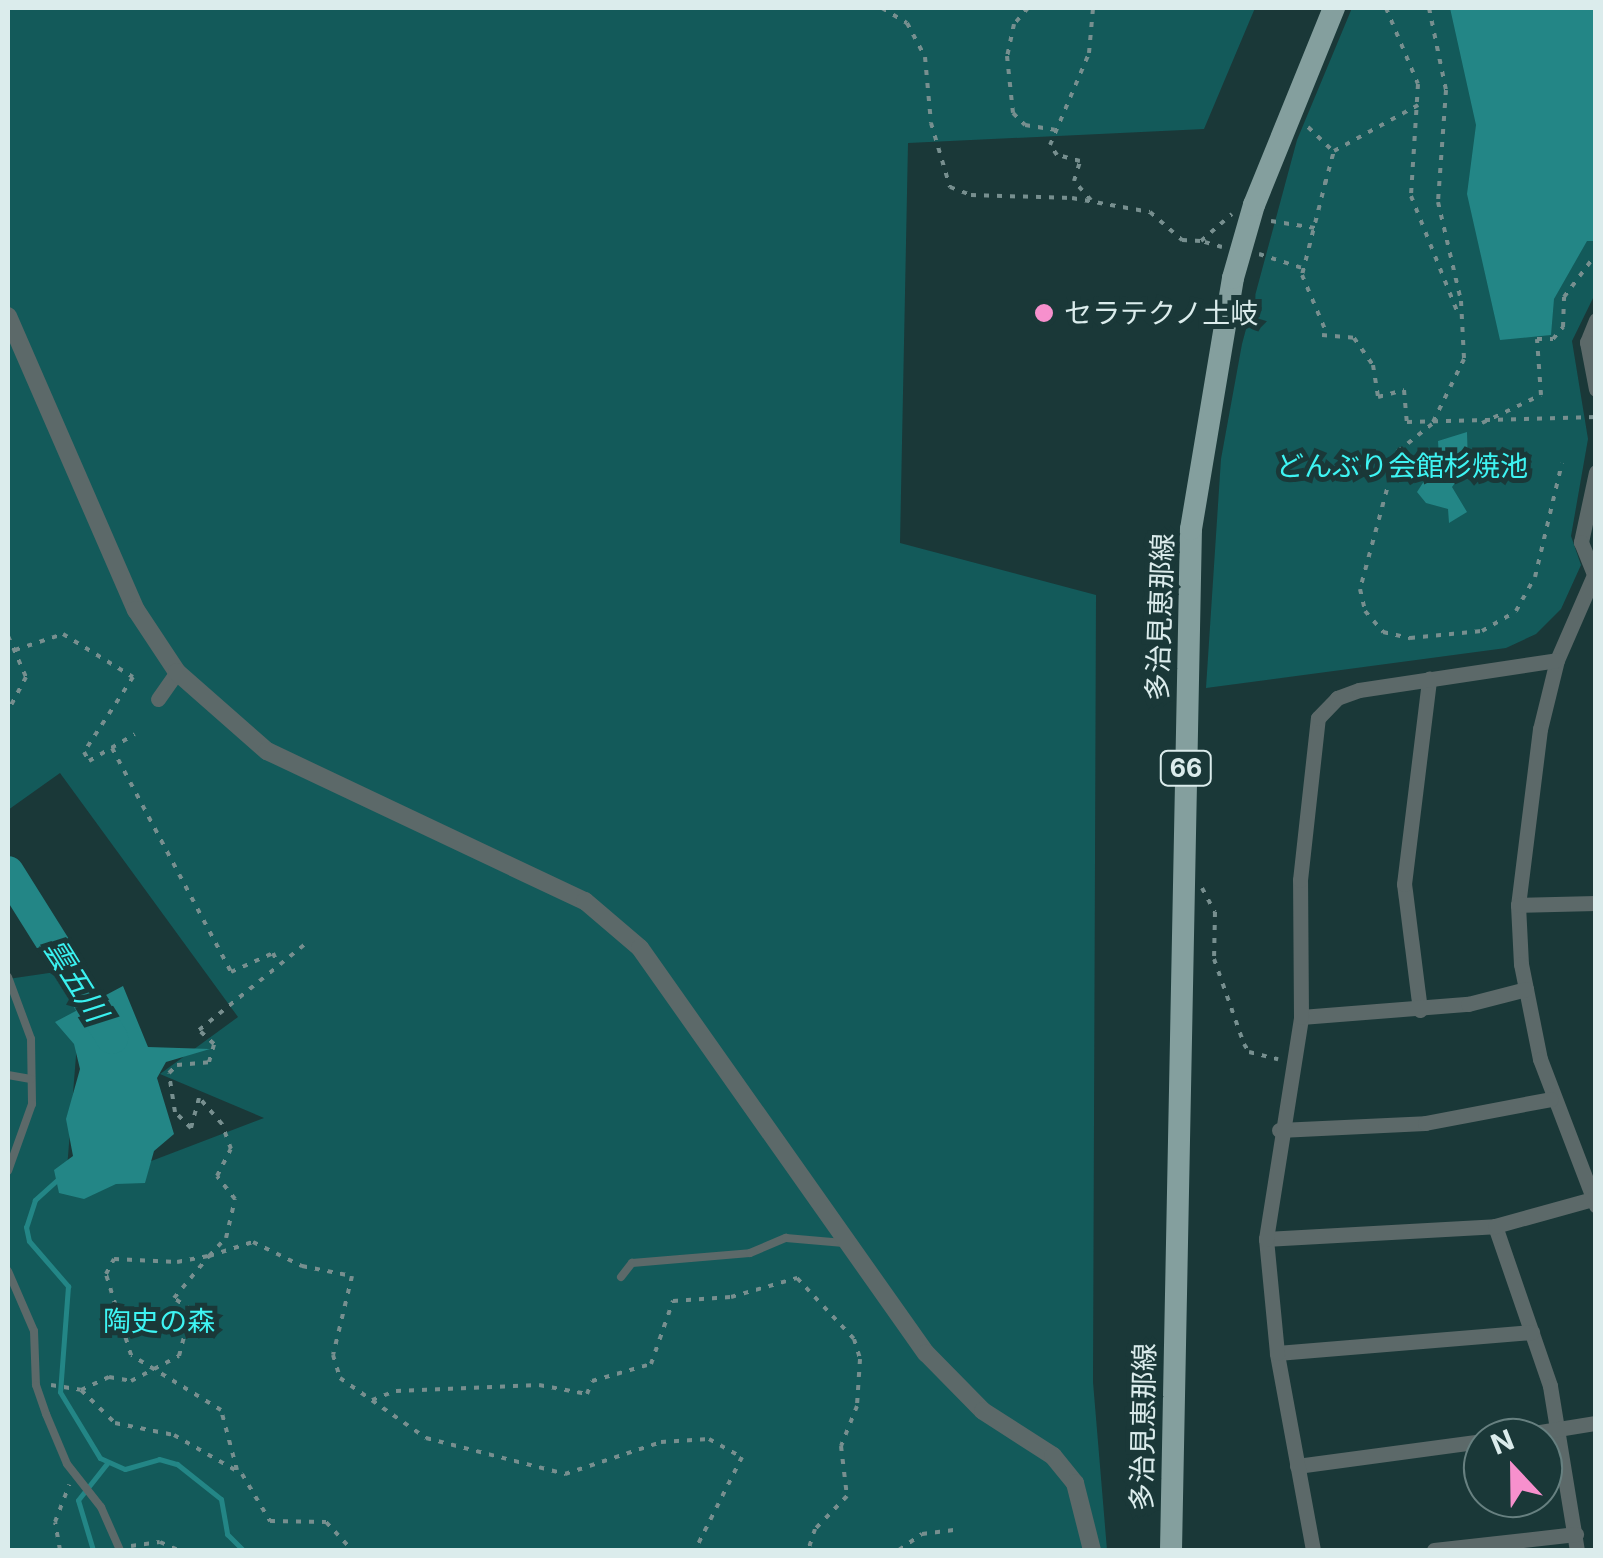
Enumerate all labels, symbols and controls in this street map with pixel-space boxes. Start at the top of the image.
place label: セラテクノ土岐 [1064,296,1260,330]
marker: セラテクノ土岐 [1033,302,1055,324]
park label: どんぶり会館杉焼池 [1276,449,1528,483]
street label: 多治見恵那線 [1140,532,1180,702]
road number: 66 [1158,748,1214,788]
water label: 雲五川 [37,932,115,1028]
park label: 陶史の森 [103,1304,215,1338]
street label: 多治見恵那線 [1125,1343,1161,1511]
north arrow [1463,1418,1563,1518]
text: N [1486,1422,1519,1462]

